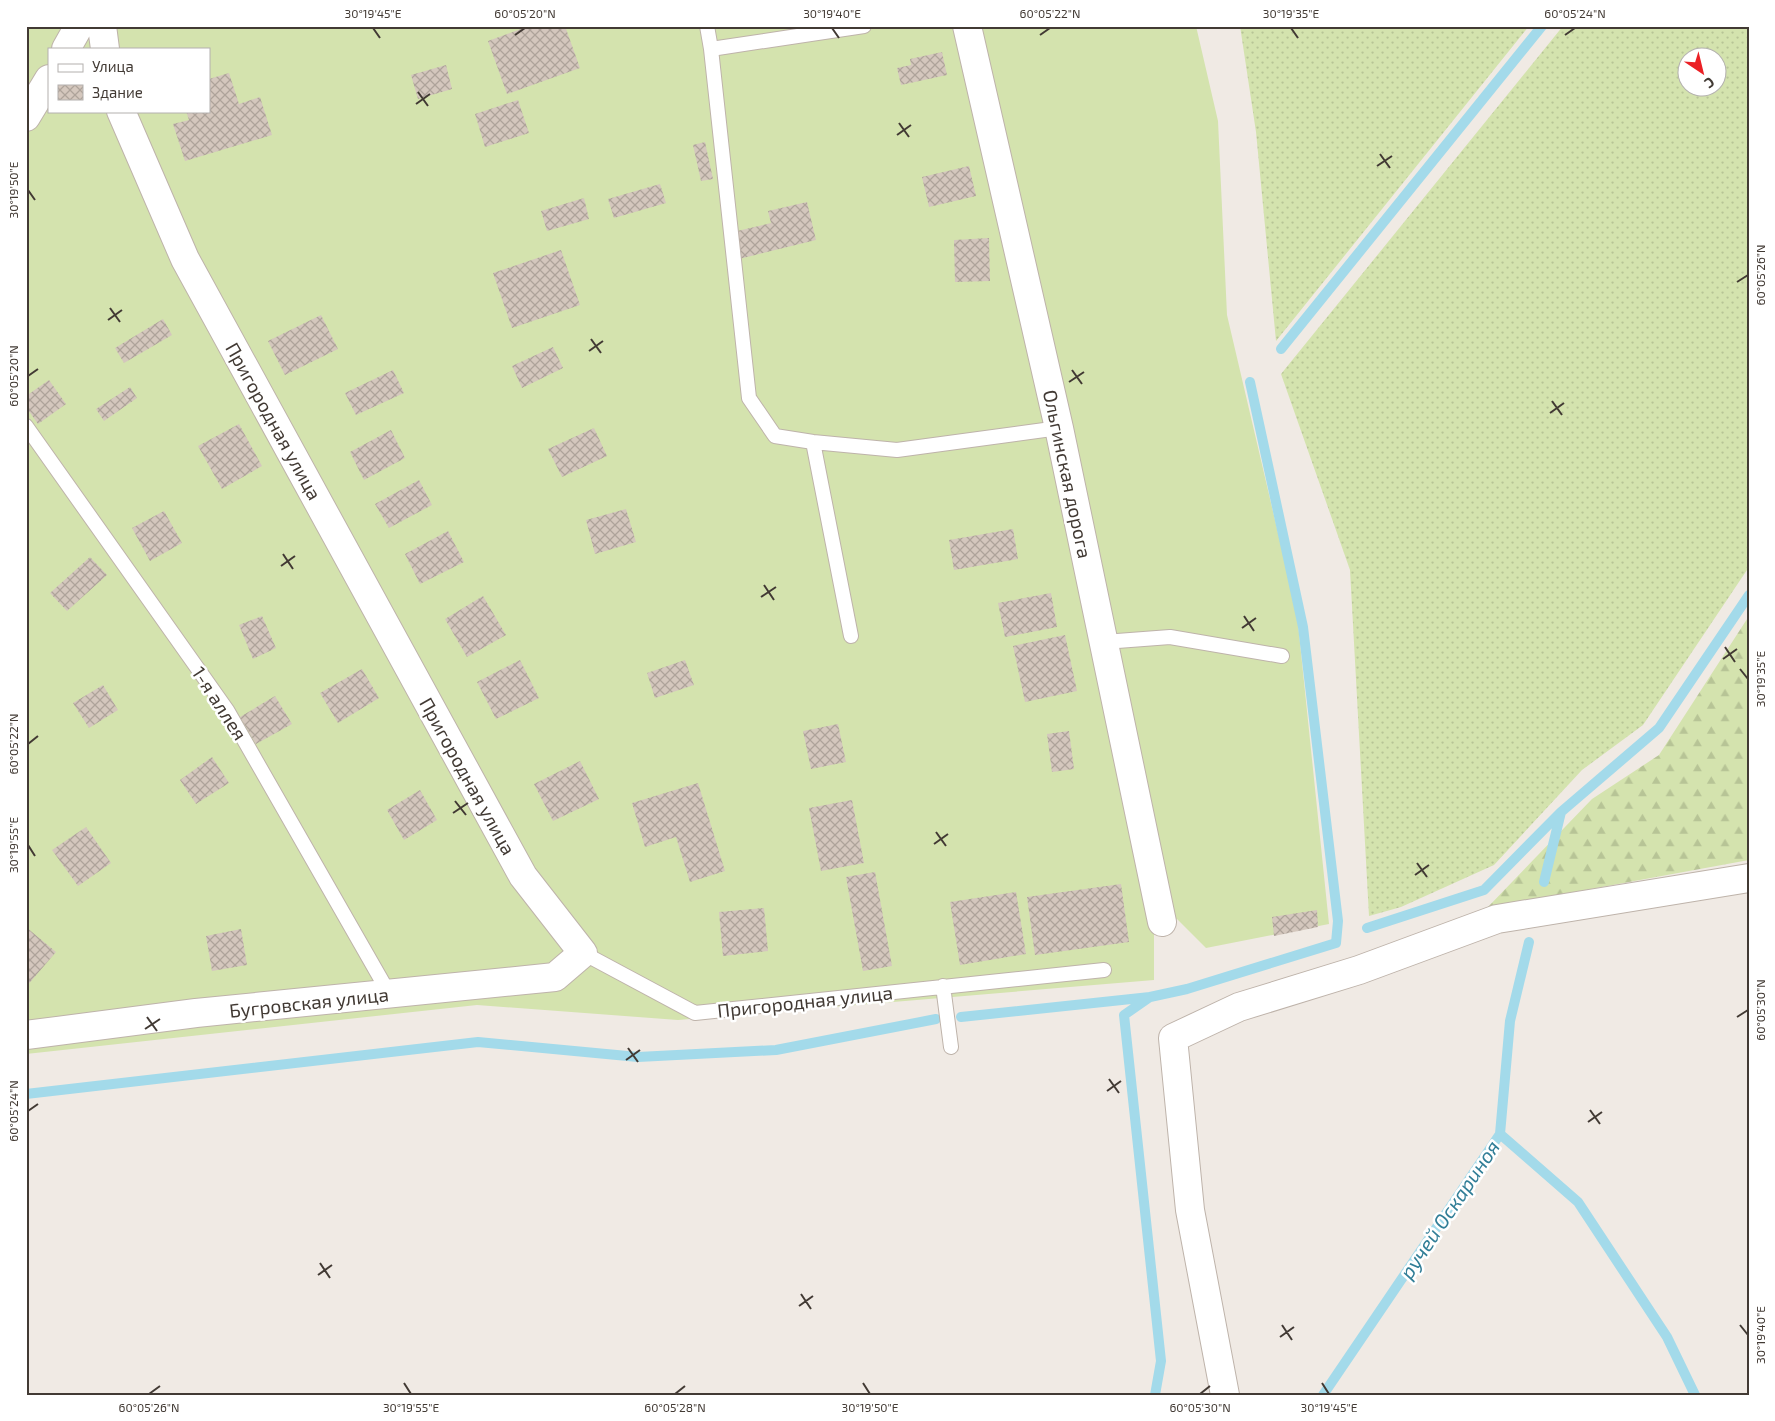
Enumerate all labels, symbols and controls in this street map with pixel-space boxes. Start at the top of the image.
text: 30°19'45"E [345,6,402,20]
text: 60°05'20"N [494,6,556,20]
text: 30°19'40"E [803,6,861,20]
text: 60°05'22"N [1020,6,1080,20]
text: 30°19'35"E [1263,6,1320,20]
text: 60°05'24"N [1544,6,1606,20]
legend [48,48,210,112]
north arrow [1678,48,1728,98]
text: Улица [92,57,134,75]
text: С [1701,74,1718,92]
text: Здание [92,83,143,101]
text: 30°19'50"E [6,161,20,219]
text: 60°05'26"N [1753,245,1767,305]
street label: Пригородная улица [220,338,327,504]
text: 60°05'20"N [6,345,20,407]
street label: Ольгинская дорога [1039,388,1097,560]
text: 30°19'35"E [1753,650,1767,707]
street label: 1-я аллея [188,662,252,744]
street label: Пригородная улица [414,693,521,859]
text: 60°05'22"N [6,714,20,774]
text: 30°19'55"E [6,817,20,873]
text: 60°05'30"N [1753,979,1767,1041]
street label: Пригородная улица [716,980,894,1023]
street label: Бугровская улица [228,982,390,1023]
text: 60°05'24"N [6,1080,20,1142]
water label: ручей Оскариноя [1394,1135,1504,1283]
text: 30°19'40"E [1753,1306,1767,1364]
text: 60°05'26"N [119,1400,179,1414]
text: 30°19'55"E [383,1400,439,1414]
text: 60°05'28"N [644,1400,706,1414]
text: 30°19'50"E [841,1400,899,1414]
text: 60°05'30"N [1169,1400,1231,1414]
text: 30°19'45"E [1301,1400,1358,1414]

